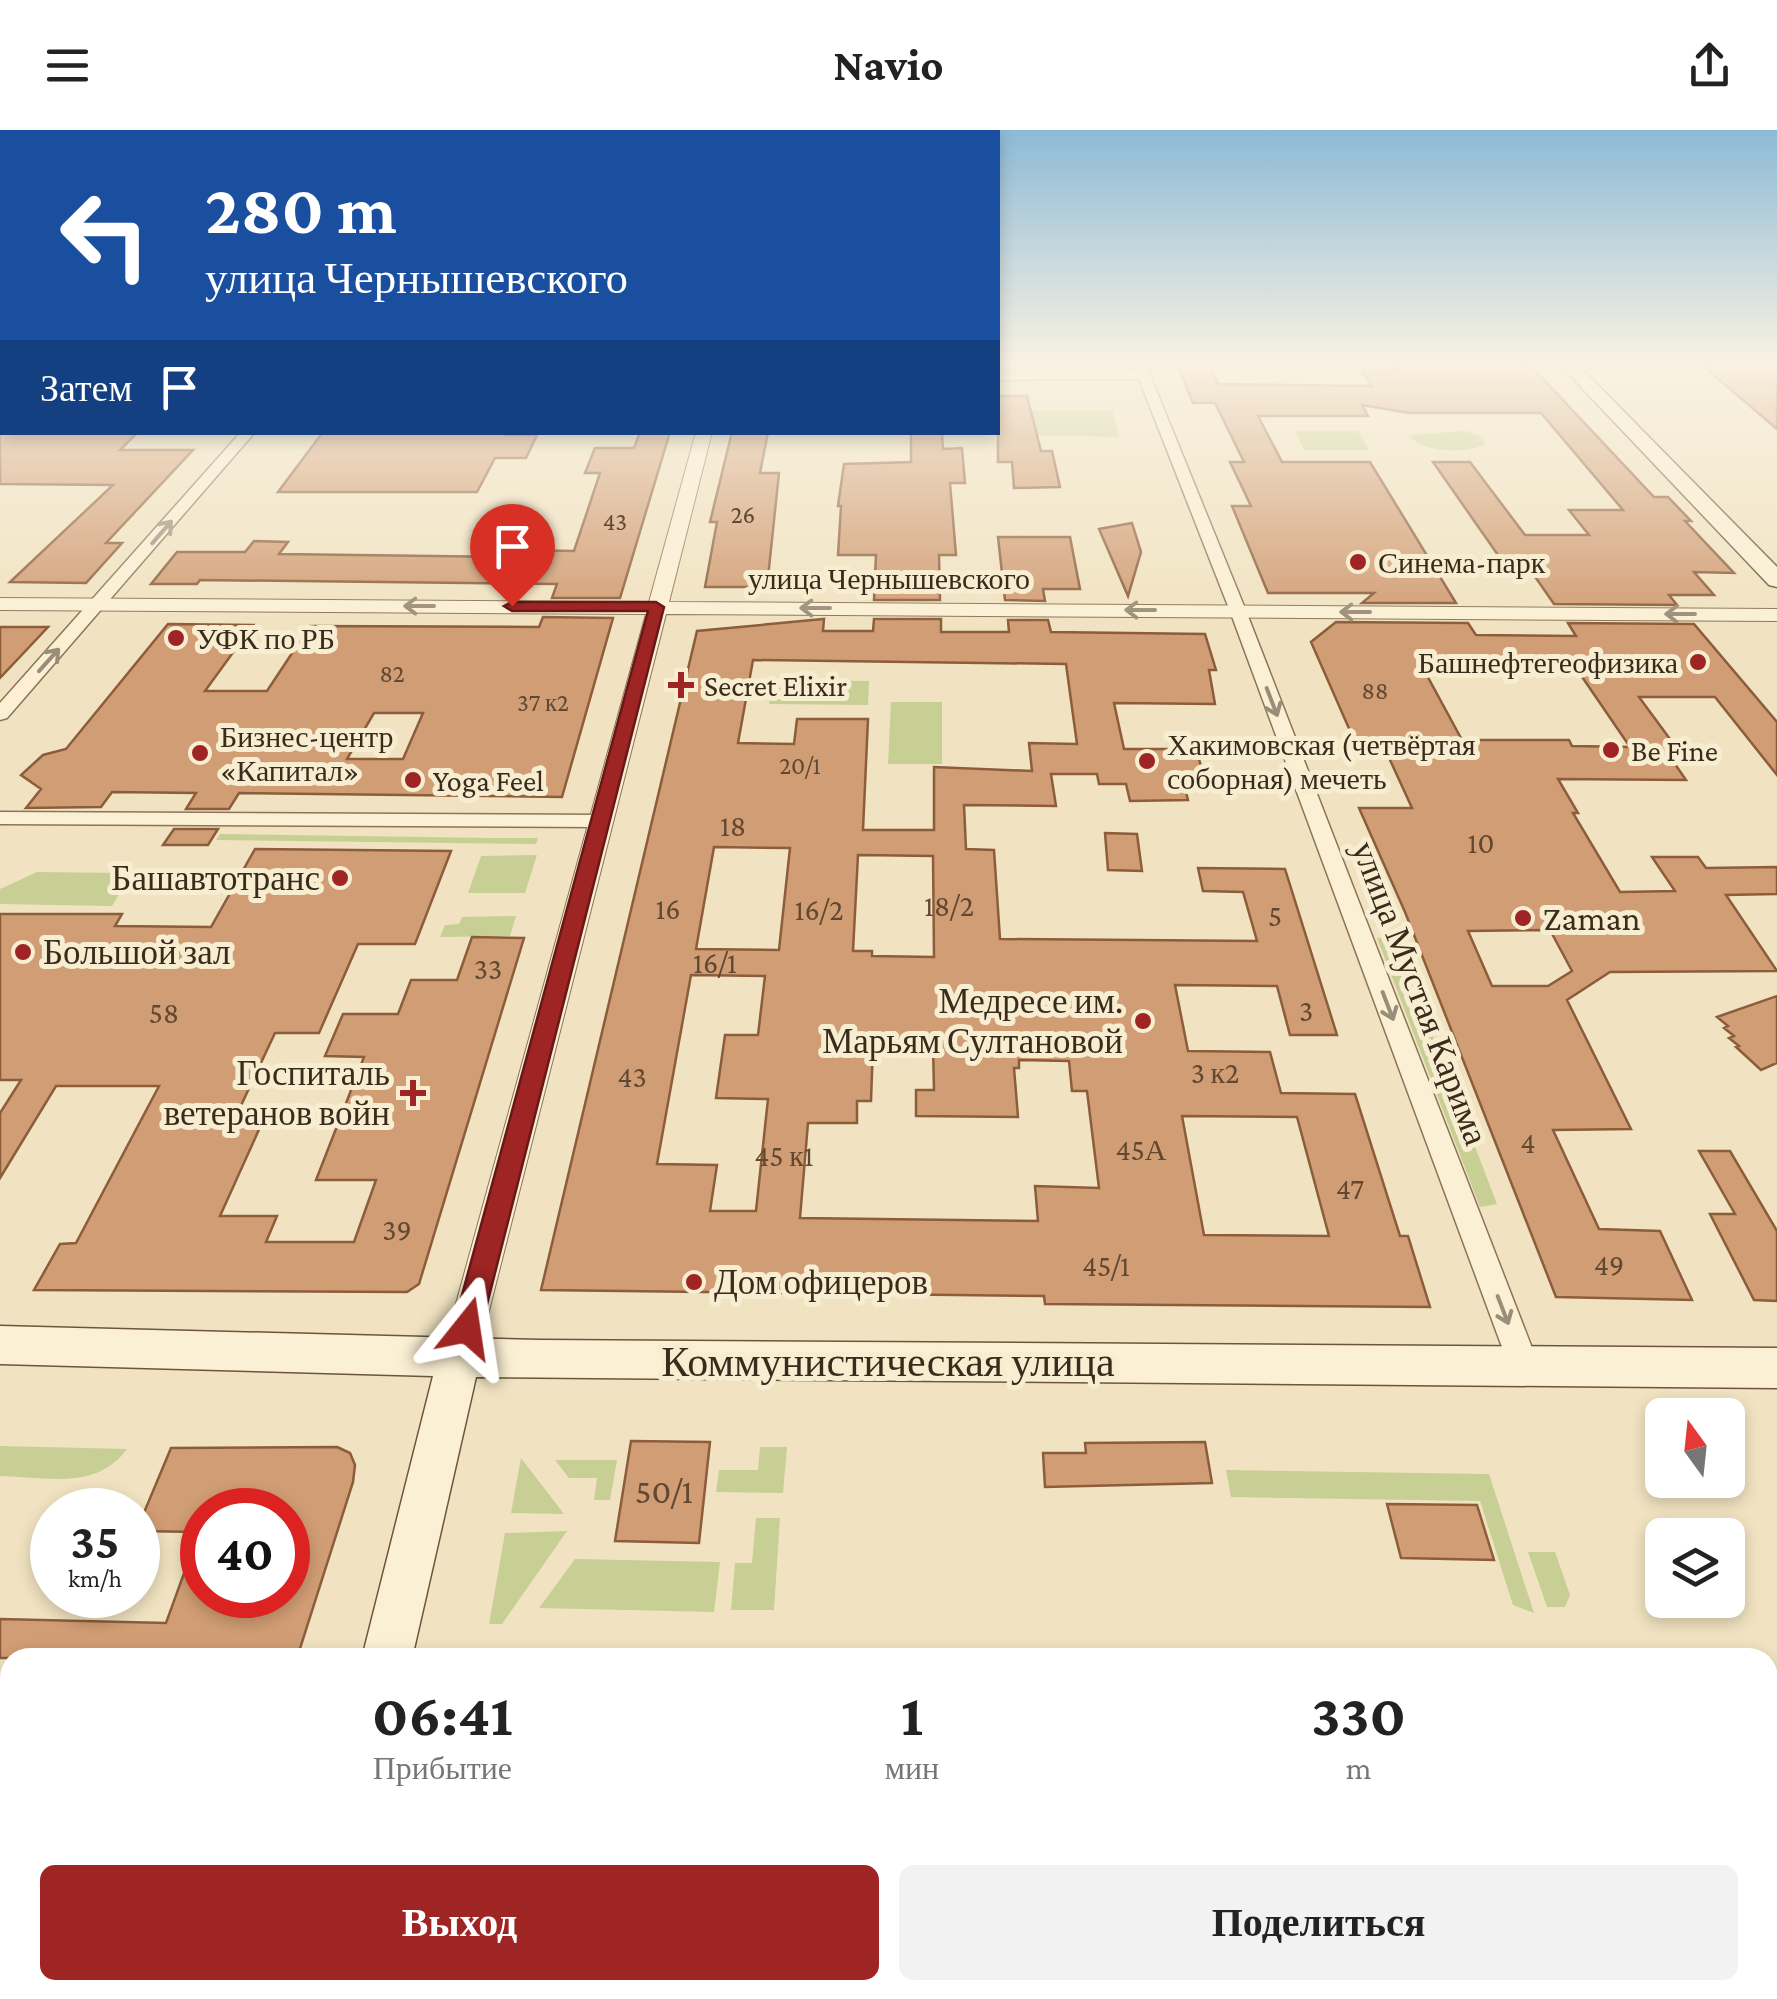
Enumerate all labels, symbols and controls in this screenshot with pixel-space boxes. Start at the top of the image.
icon: menu [40,38,95,93]
icon: share [1682,38,1737,93]
text: Navio [833,40,944,90]
icon: left [40,170,170,300]
text: 280 m [205,170,397,248]
text: улица Чернышевского [205,253,628,303]
icon: arrive [152,360,207,415]
text: Затем [40,367,132,409]
house number: 26 [731,501,755,528]
pin [470,504,555,607]
house number: 43 [603,508,627,535]
icon: arrive [485,519,540,574]
one-way arrow [150,520,173,545]
place label: Синема-парк [1378,546,1546,579]
marker: Синема-парк [1347,551,1369,573]
street label: улица Чернышевского [748,562,1030,595]
one-way arrow [403,596,436,616]
one-way arrow [800,598,832,618]
one-way arrow [1125,600,1158,620]
one-way arrow [1339,602,1371,621]
one-way arrow [1664,604,1696,624]
place label: УФК по РБ [196,622,335,655]
marker: УФК по РБ [165,627,187,649]
place label: Башнефтегеофизика [1418,646,1678,679]
one-way arrow [37,648,60,673]
marker: Башнефтегеофизика [1687,651,1709,673]
house number: 82 [379,660,405,687]
place label: Secret Elixir [704,669,847,702]
marker: Secret Elixir [668,672,694,698]
house number: 88 [1362,677,1388,704]
one-way arrow [1265,686,1283,716]
house number: 37 к2 [517,689,569,716]
place label: Бизнес-центр «Капитал» [220,720,393,787]
place label: Хакимовская (четвёртая соборная) мечеть [1167,728,1476,796]
place label: Be Fine [1631,734,1718,767]
marker: Be Fine [1600,739,1622,761]
marker: Бизнес-центр «Капитал» [189,742,211,764]
marker: Хакимовская (четвёртая соборная) мечеть [1136,750,1158,772]
house number: 20/1 [779,752,821,779]
place label: Yoga Feel [433,764,544,798]
marker: Yoga Feel [402,769,424,791]
house number: 18 [720,809,746,842]
house number: 10 [1468,826,1494,859]
street label: улица Мустая Карима [1344,836,1496,1151]
place label: Башавтотранс [111,859,320,898]
marker: Башавтотранс [329,867,351,889]
house number: 18/2 [924,889,974,922]
house number: 16 [655,892,681,925]
house number: 16/2 [794,893,844,926]
house number: 5 [1268,899,1282,932]
place label: Zaman [1543,899,1641,938]
marker: Zaman [1512,907,1534,929]
place label: Большой зал [43,933,230,972]
marker: Большой зал [12,941,34,963]
house number: 16/1 [693,946,737,979]
house number: 33 [474,952,502,985]
place label: Медресе им. Марьям Султановой [822,982,1123,1061]
one-way arrow [1380,990,1398,1020]
house number: 3 [1299,994,1313,1027]
house number: 58 [149,996,179,1029]
marker: Медресе им. Марьям Султановой [1132,1010,1154,1032]
place label: Госпиталь ветеранов войн [164,1054,390,1133]
house number: 3 к2 [1191,1056,1239,1089]
house number: 43 [617,1060,647,1093]
marker: Госпиталь ветеранов войн [400,1080,426,1106]
house number: 4 [1520,1126,1536,1159]
house number: 45А [1116,1133,1167,1166]
house number: 45 к1 [754,1139,814,1172]
house number: 47 [1336,1172,1364,1205]
house number: 39 [382,1213,412,1246]
house number: 49 [1594,1248,1624,1281]
house number: 45/1 [1082,1249,1130,1282]
place label: Дом офицеров [714,1263,928,1302]
marker: Дом офицеров [683,1271,705,1293]
position arrow [415,1276,519,1380]
one-way arrow [1495,1294,1513,1324]
street label: Коммунистическая улица [661,1338,1115,1385]
north arrow [1645,1398,1745,1498]
map controls [1645,1398,1745,1618]
house number: 50/1 [635,1472,693,1511]
speed limit sign: 40 [180,1488,310,1618]
text: 35 [71,1513,119,1569]
button: layers [1645,1518,1745,1618]
text: km/h [68,1565,122,1592]
text: 06:41 [372,1681,513,1748]
text: 1 [901,1681,923,1748]
text: 330 [1311,1681,1406,1748]
text: Прибытие [373,1750,512,1786]
text: мин [885,1750,939,1786]
text: m [1346,1750,1371,1786]
button: Выход [40,1865,879,1980]
button: Поделиться [899,1865,1738,1980]

